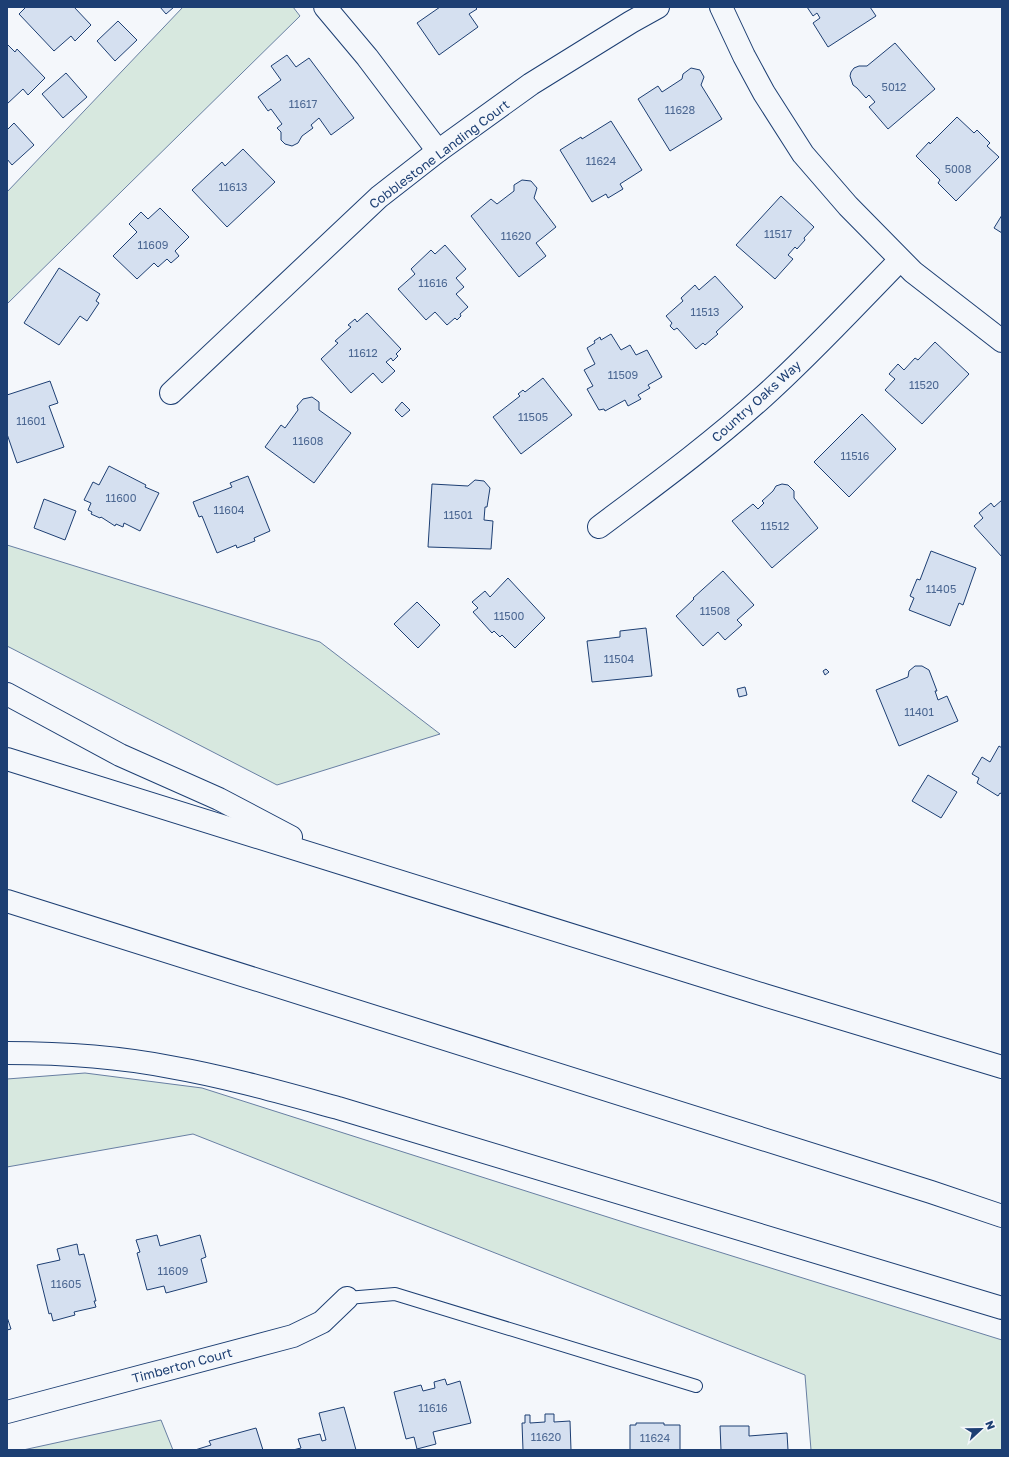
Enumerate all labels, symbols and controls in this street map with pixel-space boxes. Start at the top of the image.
house number: 5012 [882,80,906,93]
street label: Cobblestone Landing Court [366,96,512,212]
house number: 11617 [289,97,317,110]
house number: 11628 [665,103,695,116]
house number: 11624 [586,154,616,167]
house number: 5008 [945,162,972,175]
house number: 11613 [218,180,248,193]
house number: 11517 [764,227,792,240]
house number: 11620 [501,229,531,242]
house number: 11609 [138,238,168,251]
house number: 11616 [418,276,448,289]
house number: 11513 [691,305,719,318]
house number: 11612 [348,346,378,359]
street label: Country Oaks Way [708,356,804,445]
house number: 11509 [608,368,638,381]
house number: 11520 [909,378,939,391]
house number: 11505 [518,410,548,423]
house number: 11601 [16,414,46,427]
house number: 11608 [293,434,324,447]
house number: 11516 [840,449,870,462]
house number: 11600 [106,491,137,504]
house number: 11604 [214,503,245,516]
house number: 11501 [443,508,473,521]
house number: 11512 [761,519,789,532]
house number: 11405 [926,582,956,595]
house number: 11508 [700,604,731,617]
house number: 11500 [494,609,525,622]
house number: 11504 [604,652,635,665]
house number: 11401 [904,705,934,718]
house number: 11609 [158,1264,188,1277]
house number: 11605 [51,1277,81,1290]
street label: Timberton Court [130,1344,234,1386]
house number: 11616 [418,1401,448,1414]
north arrow [961,1409,1001,1449]
text: N [983,1419,998,1431]
house number: 11620 [531,1430,561,1443]
house number: 11624 [640,1431,670,1444]

